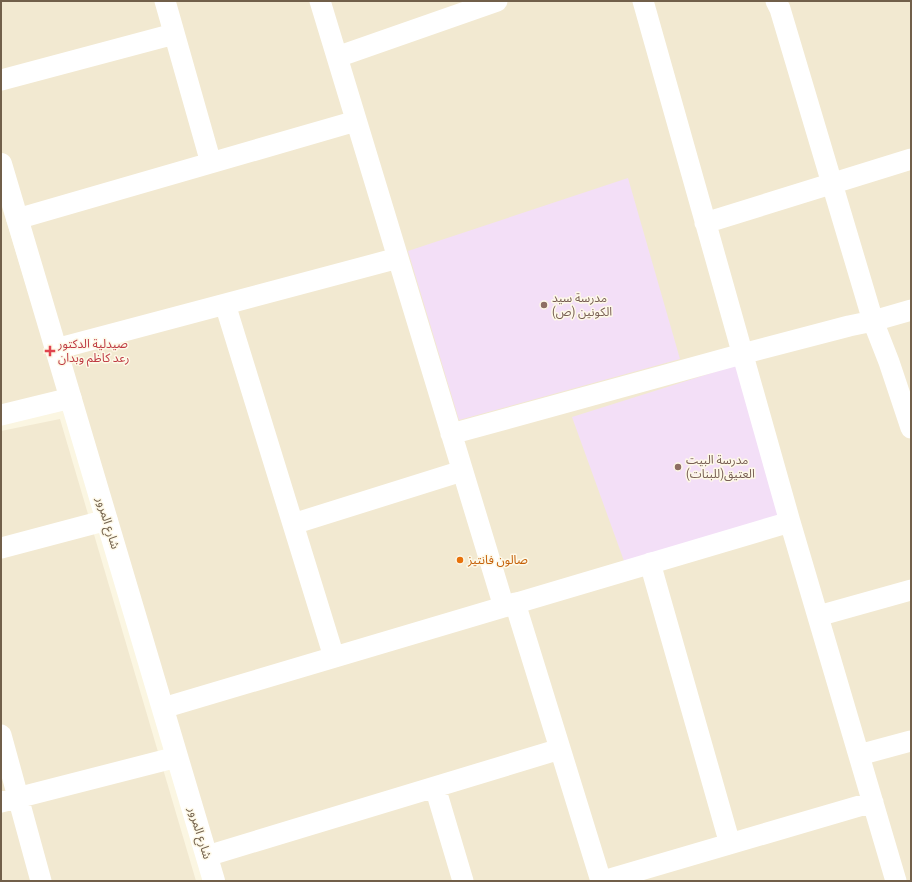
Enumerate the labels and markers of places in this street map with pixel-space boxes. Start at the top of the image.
place label: مدرسة سيد الكونين (ص) [552,291,612,319]
marker: مدرسة سيد الكونين (ص) [539,300,549,310]
place label: صيدلية الدكتور رعد كاظم وبدان [57,337,129,367]
marker: صيدلية الدكتور رعد كاظم وبدان [45,346,55,356]
place label: مدرسة البيت العتيق(للبنات) [686,453,755,482]
marker: مدرسة البيت العتيق(للبنات) [673,462,683,472]
place label: صالون فانتيز [467,553,528,567]
marker: صالون فانتيز [455,555,465,565]

